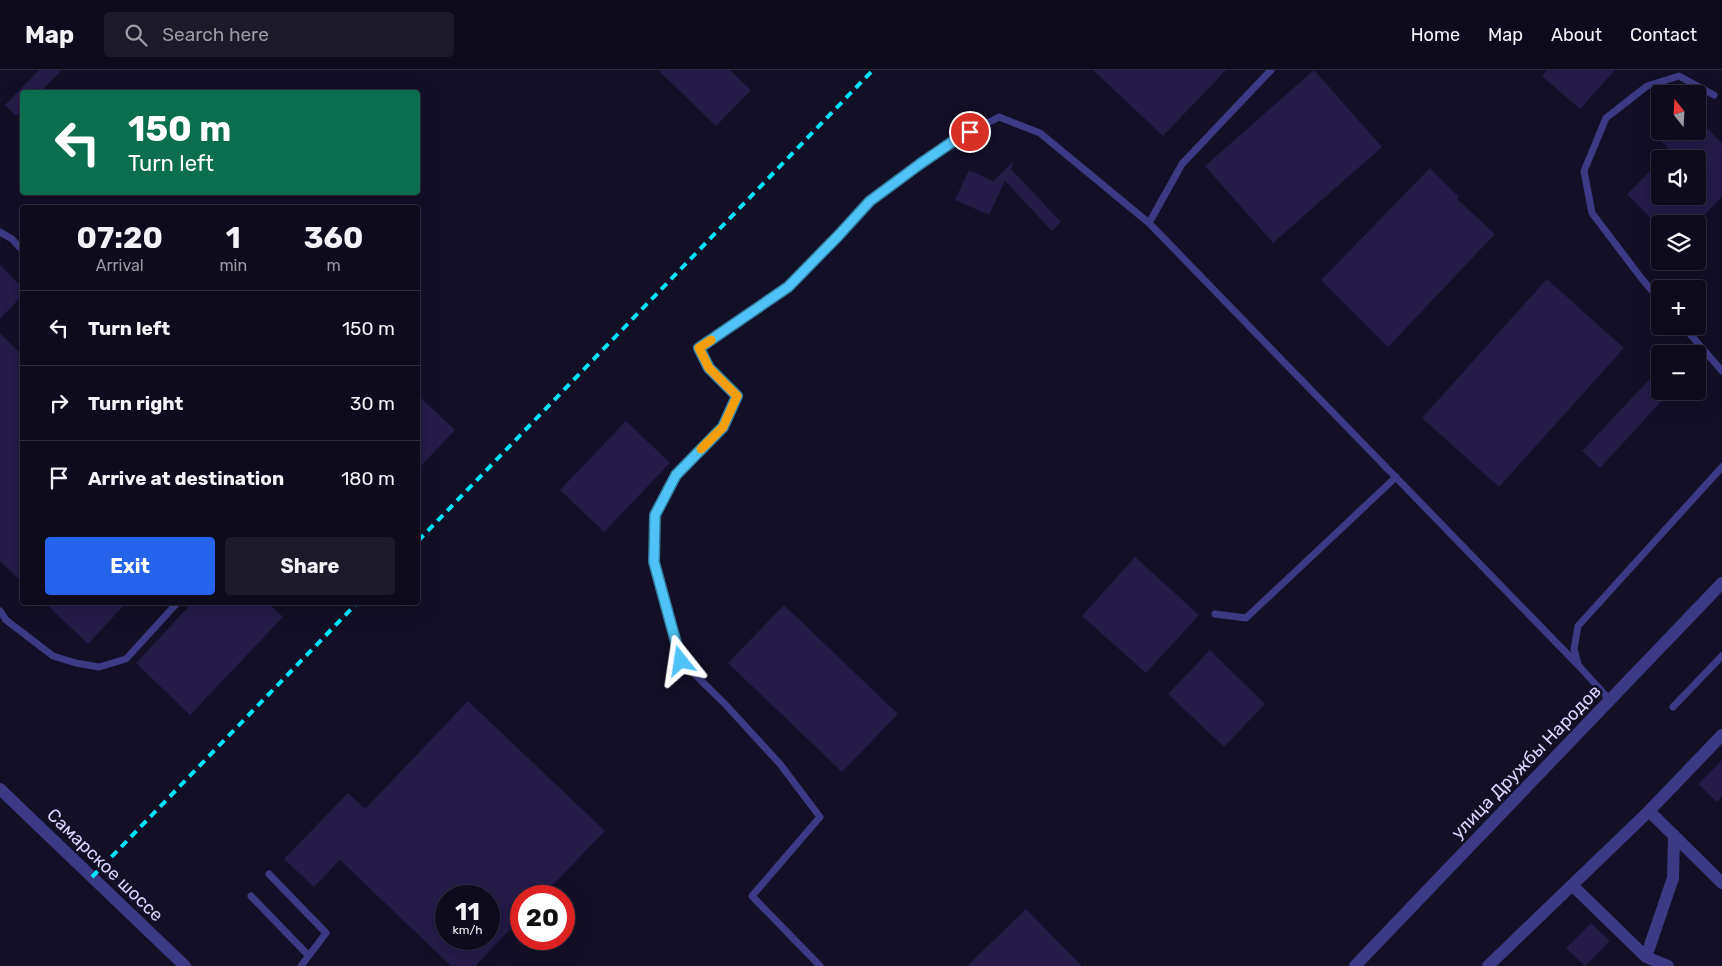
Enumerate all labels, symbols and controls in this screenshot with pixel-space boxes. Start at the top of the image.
search box [104,12,454,57]
text: Map [25,21,74,49]
icon: search [122,21,150,49]
text: Search here [162,23,269,46]
text: Home [1411,24,1460,46]
text: Map [1488,24,1523,46]
text: About [1551,24,1602,46]
text: Contact [1630,24,1697,46]
north arrow [1651,85,1706,140]
map controls [1651,85,1706,400]
text: 150 m [128,108,231,150]
icon: left [45,110,110,175]
pin [949,111,991,153]
icon: arrive [956,118,984,146]
text: Turn left [128,150,214,177]
button: sound [1651,150,1706,205]
button: layers [1651,215,1706,270]
text: 07:20 [77,220,163,256]
text: 1 [226,220,241,256]
text: 360 [304,220,363,256]
text: Arrival [96,256,144,275]
text: min [219,256,247,275]
text: m [326,256,341,275]
button: + [1651,280,1706,335]
icon: left [45,314,73,342]
text: Turn left [88,317,170,340]
text: 150 m [342,317,395,340]
button: − [1651,345,1706,400]
icon: right [45,389,73,417]
text: Turn right [88,392,183,415]
text: 30 m [350,392,395,415]
icon: arrive [45,464,73,492]
text: Arrive at destination [88,467,284,490]
text: 180 m [341,467,395,490]
button: Exit [45,537,215,595]
button: Share [225,537,395,595]
position arrow [654,634,706,686]
street label: улица Дружбы Народов [1446,680,1606,844]
street label: Самарское шоссе [42,804,168,926]
speed limit sign: 20 [510,885,575,950]
text: 11 [455,897,480,926]
text: km/h [453,923,482,937]

